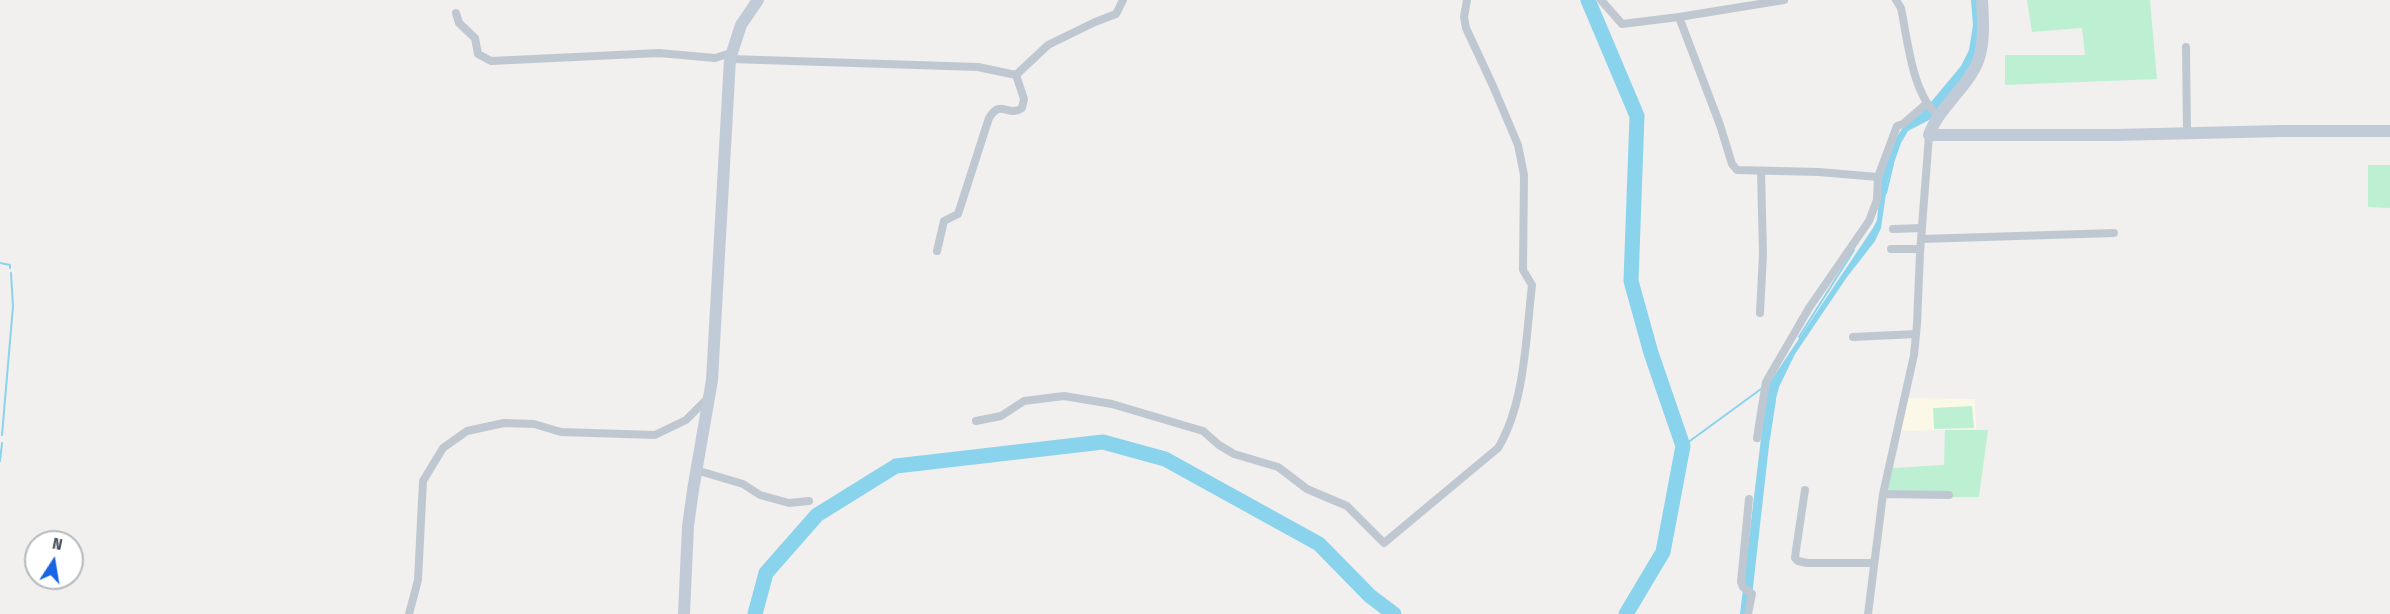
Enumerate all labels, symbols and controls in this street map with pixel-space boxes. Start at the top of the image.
north arrow [24,530,84,590]
text: N [51,534,64,554]

